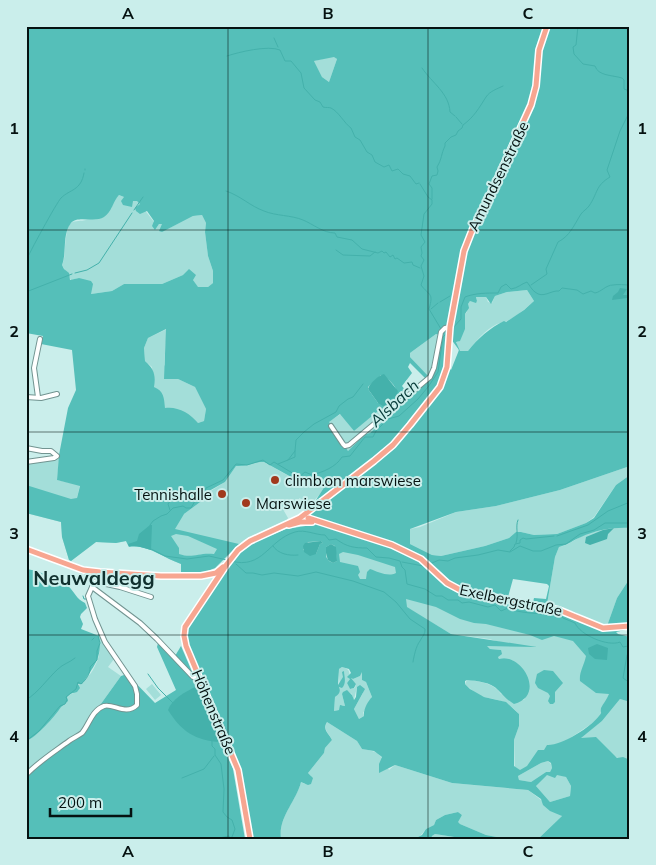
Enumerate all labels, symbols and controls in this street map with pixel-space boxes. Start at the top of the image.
text: A [122,3,134,23]
text: B [322,3,334,23]
text: C [523,3,534,23]
text: 1 [9,118,19,138]
street label: Amundsenstraße [463,118,533,234]
text: 1 [637,118,647,138]
text: 2 [9,321,19,341]
text: 2 [637,321,647,341]
water label: Alsbach [365,375,423,431]
place label: climb.on marswiese [285,471,421,490]
marker: climb.on marswiese [269,474,281,486]
place label: Tennishalle [134,485,212,504]
marker: Tennishalle [216,488,228,500]
place label: Marswiese [256,494,331,513]
marker: Marswiese [240,497,252,509]
text: 3 [9,523,19,543]
text: 3 [637,523,647,543]
district label: Neuwaldegg [33,565,155,590]
street label: Exelbergstraße [458,580,564,620]
street label: Höhenstraße [188,667,240,757]
text: 4 [9,726,19,746]
text: 4 [637,726,647,746]
scale bar [50,785,131,817]
text: 200 m [58,793,102,812]
text: A [122,841,134,861]
text: B [322,841,334,861]
text: C [523,841,534,861]

